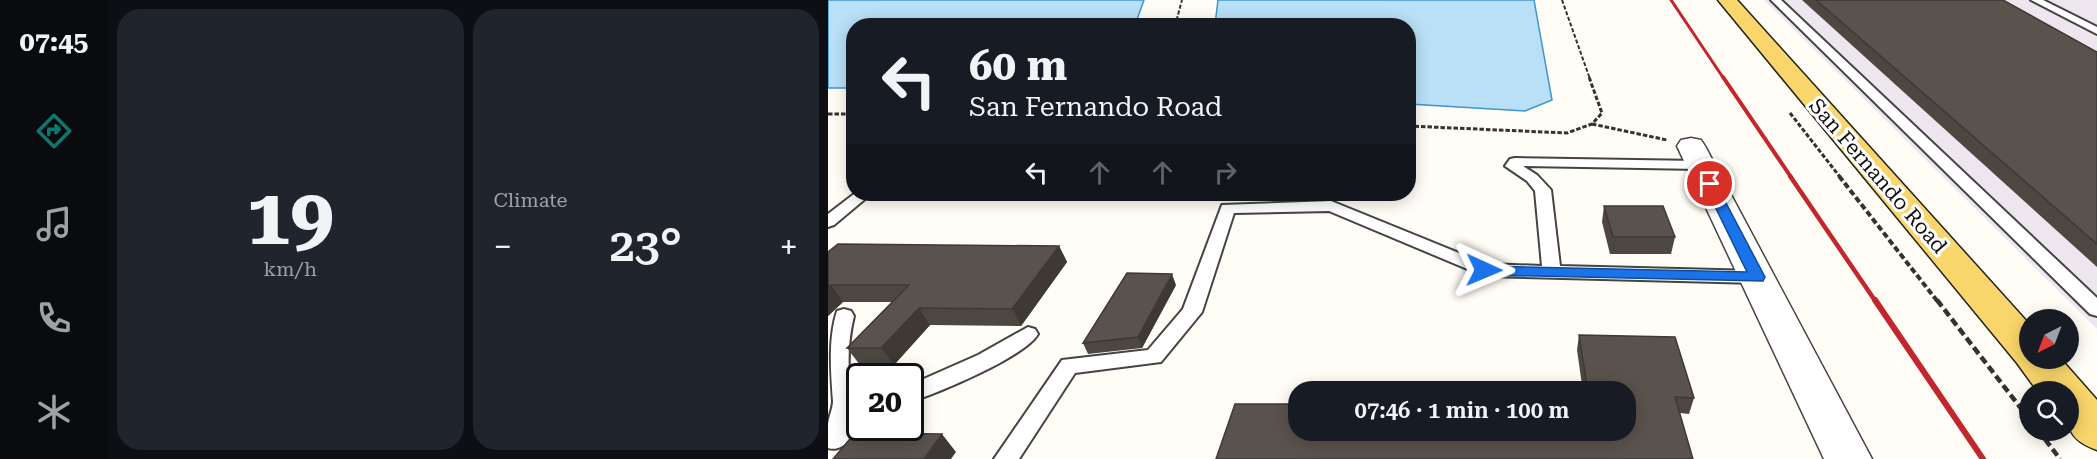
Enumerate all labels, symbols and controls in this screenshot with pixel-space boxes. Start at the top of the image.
text: 07:45 [20,26,88,58]
text: 60 m [969,41,1067,90]
icon: left [870,42,948,120]
text: San Fernando Road [969,91,1222,123]
street label: San Fernando Road [1804,94,1952,259]
icon: directions [33,110,75,152]
icon: left [1020,156,1053,189]
icon: ahead [1083,156,1116,189]
icon: ahead [1146,156,1179,189]
icon: right [1209,156,1242,189]
pin [1684,158,1735,209]
icon: arrive [1693,167,1726,200]
text: 19 [247,172,334,263]
text: Climate [494,188,568,212]
icon: music [33,203,75,245]
text: 23° [609,219,682,272]
text: − [494,227,512,266]
text: + [780,227,798,266]
position arrow [1452,238,1516,302]
text: km/h [263,257,317,281]
icon: phone [33,297,75,339]
north arrow [2019,309,2079,369]
map controls [2019,309,2079,441]
speed limit sign: 20 [846,363,924,441]
button: search [2019,381,2079,441]
icon: climate [33,391,75,433]
text: 07:46 · 1 min · 100 m [1355,398,1569,423]

